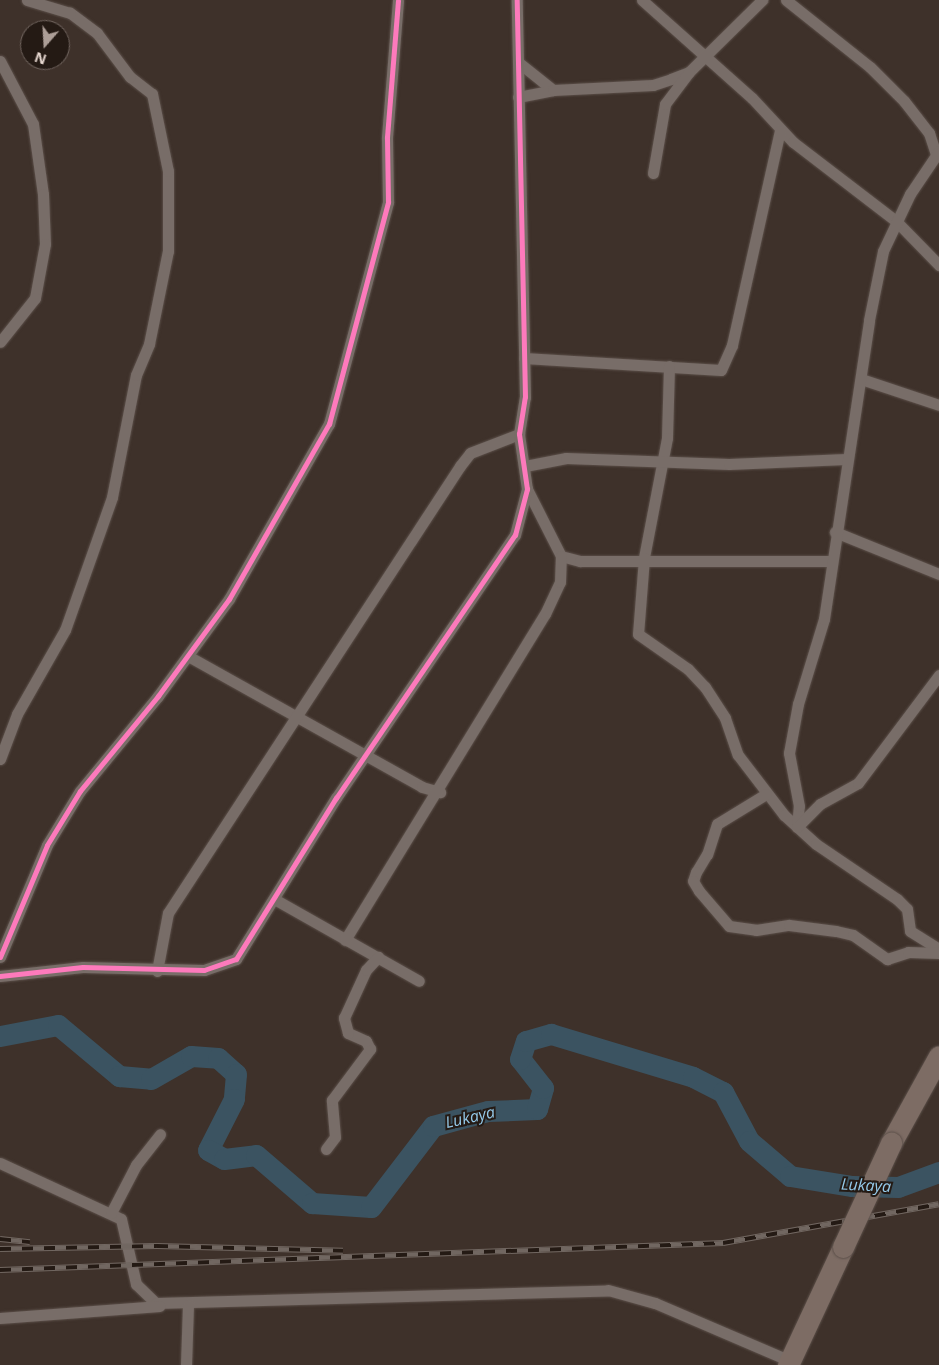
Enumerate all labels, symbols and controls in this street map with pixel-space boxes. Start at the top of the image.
north arrow [20,20,70,70]
text: N [32,48,49,70]
water label: Lukaya [443,1102,497,1132]
water label: Lukaya [840,1174,892,1196]

